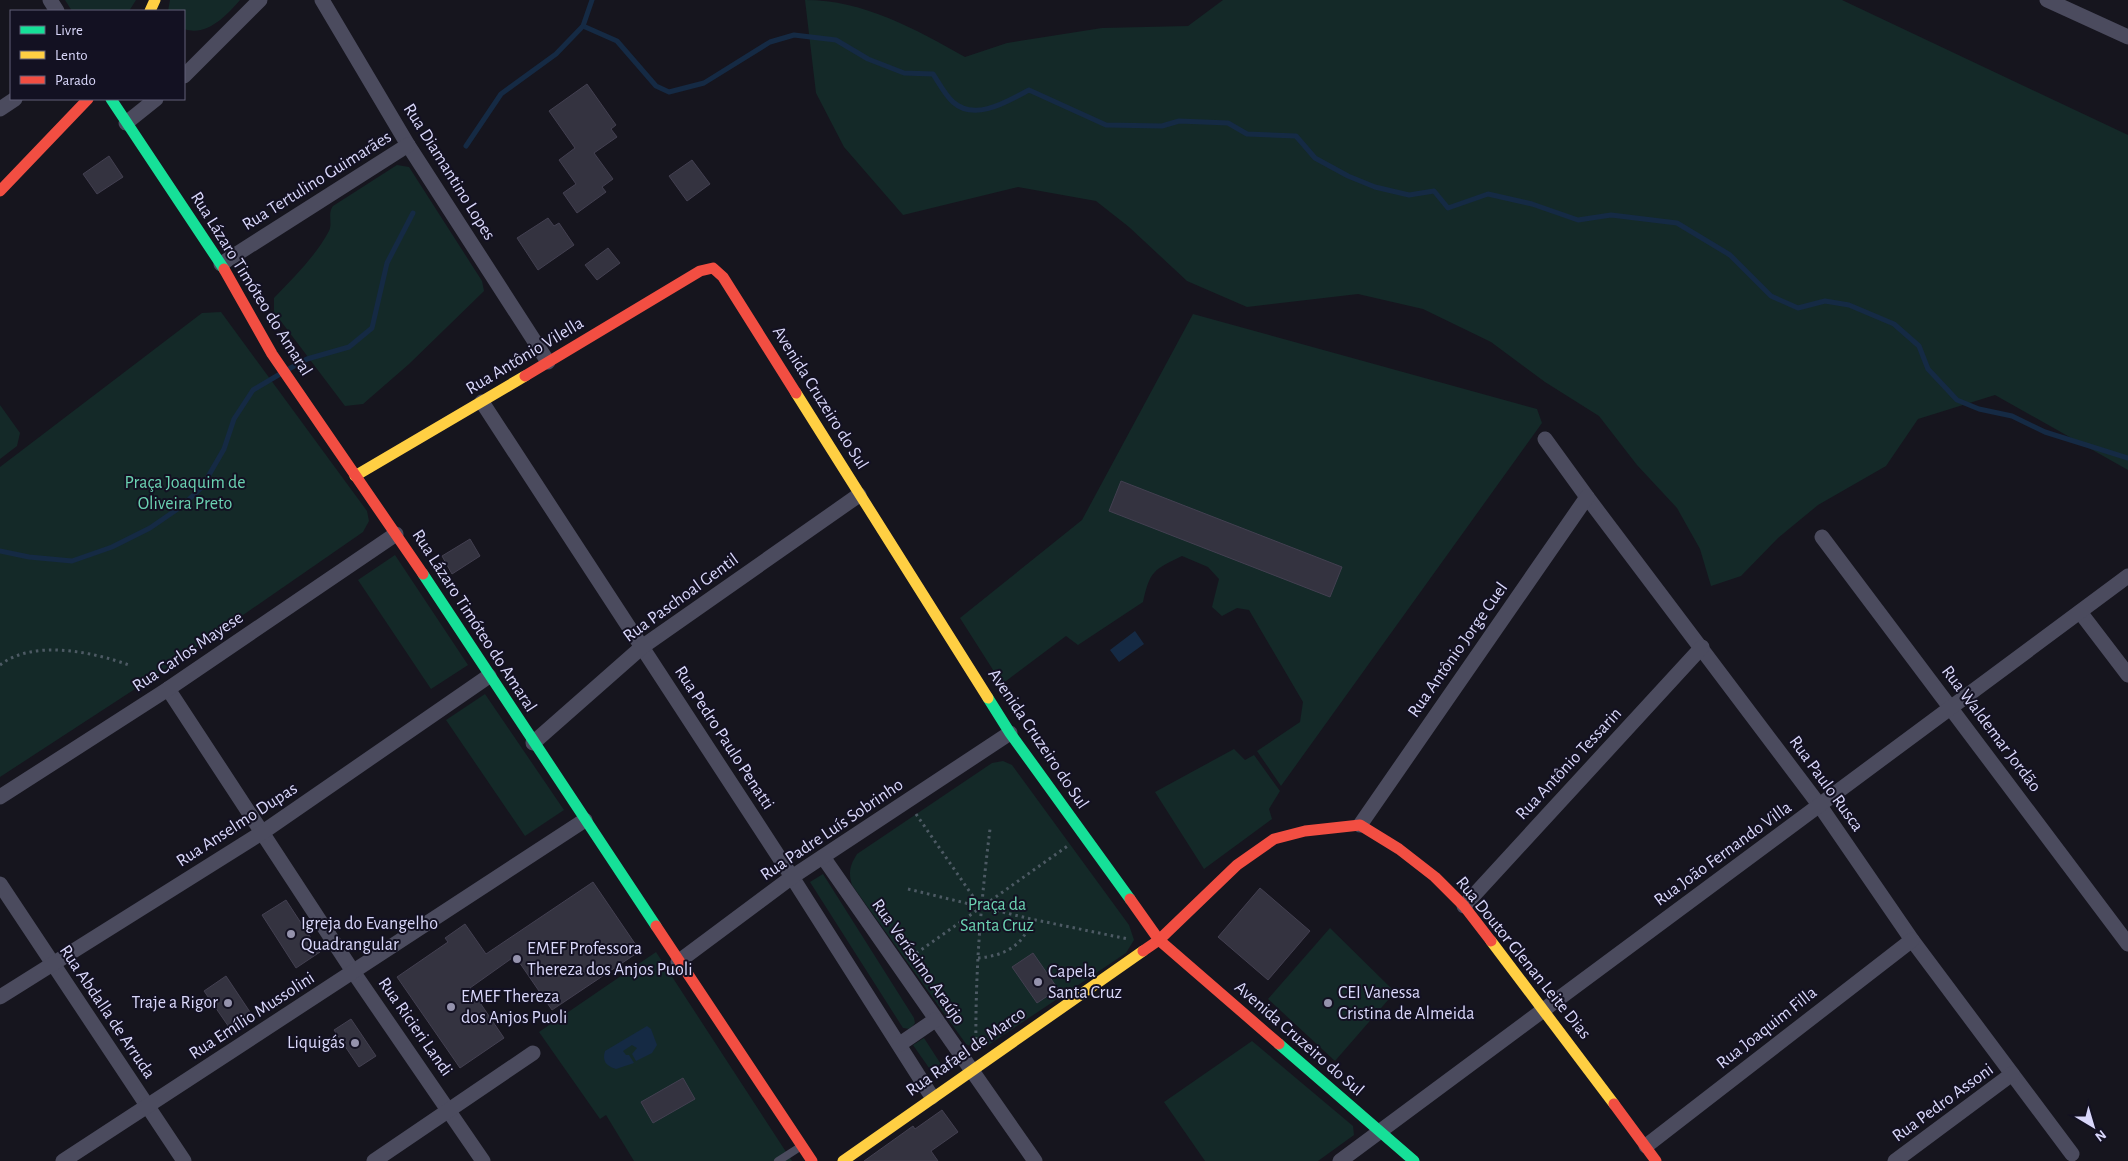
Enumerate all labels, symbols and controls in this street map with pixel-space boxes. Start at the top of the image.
legend [10,10,185,100]
text: Livre [55,23,83,38]
text: Lento [55,48,88,63]
text: Parado [55,73,96,88]
street label: Rua Diamantino Lopes [400,100,498,244]
street label: Rua Tertulino Guimarães [239,128,395,234]
street label: Rua Lázaro Timóteo do Amaral [187,189,315,379]
street label: Rua Antônio Vilella [463,314,587,398]
street label: Avenida Cruzeiro do Sul [769,323,871,473]
park label: Praça Joaquim de Oliveira Preto [124,474,246,513]
street label: Rua Lázaro Timóteo do Amaral [408,527,540,715]
street label: Rua Paschoal Gentil [620,550,742,646]
street label: Rua Antônio Jorge Cuel [1405,579,1511,721]
street label: Rua Carlos Mayese [129,608,247,696]
street label: Rua Waldemar Jordão [1938,662,2044,796]
street label: Rua Pedro Paulo Penatti [671,663,777,813]
street label: Avenida Cruzeiro do Sul [985,666,1091,812]
street label: Rua Antônio Tessarin [1513,704,1625,824]
street label: Rua Paulo Rusca [1785,733,1867,835]
street label: Rua Padre Luís Sobrinho [757,775,907,884]
street label: Rua Anselmo Dupas [173,779,301,871]
street label: Rua João Fernando Villa [1651,798,1795,910]
street label: Rua Doutor Glenan Leite Dias [1452,873,1594,1043]
street label: Rua Veríssimo Araújo [868,896,968,1028]
park label: Praça da Santa Cruz [960,896,1034,935]
place label: Igreja do Evangelho Quadrangular [301,915,438,954]
marker: Igreja do Evangelho Quadrangular [285,928,297,940]
place label: EMEF Professora Thereza dos Anjos Puoli [527,940,693,979]
street label: Rua Abdalla de Arruda [56,942,158,1082]
marker: EMEF Professora Thereza dos Anjos Puoli [511,953,523,965]
place label: Capela Santa Cruz [1048,963,1122,1002]
street label: Rua Emílio Mussolini [186,969,318,1063]
street label: Rua Ricieri Landi [374,974,456,1080]
marker: Capela Santa Cruz [1032,976,1044,988]
street label: Avenida Cruzeiro do Sul [1231,978,1367,1100]
street label: Rua Joaquim Filla [1713,983,1821,1073]
place label: CEI Vanessa Cristina de Almeida [1338,984,1475,1023]
place label: EMEF Thereza dos Anjos Puoli [461,988,567,1027]
place label: Traje a Rigor [131,994,218,1012]
marker: Traje a Rigor [222,997,234,1009]
marker: CEI Vanessa Cristina de Almeida [1322,997,1334,1009]
marker: EMEF Thereza dos Anjos Puoli [445,1001,457,1013]
street label: Rua Rafael de Marco [903,1004,1029,1100]
place label: Liquigás [287,1034,345,1052]
marker: Liquigás [349,1037,361,1049]
street label: Rua Pedro Assoni [1889,1060,1997,1146]
north arrow [2068,1101,2118,1151]
text: N [2092,1127,2109,1144]

